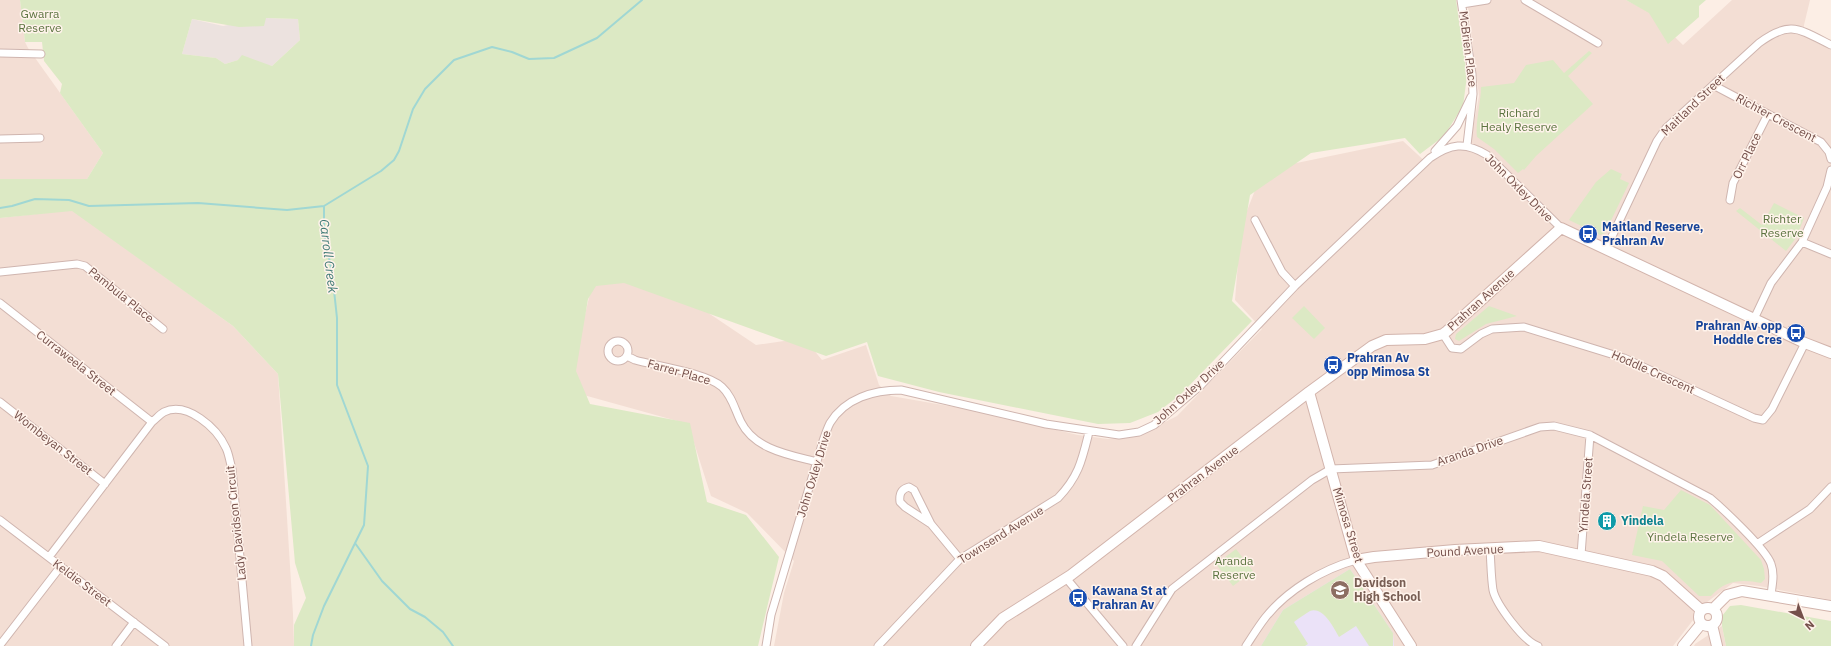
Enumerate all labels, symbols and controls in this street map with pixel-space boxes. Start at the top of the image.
park label: Gwarra Reserve [18,6,62,35]
street label: McBrien Place [1456,10,1481,88]
street label: Maitland Street [1658,71,1728,139]
street label: Richter Crescent [1733,90,1819,145]
park label: Richard Healy Reserve [1481,105,1558,134]
street label: Orr Place [1729,130,1764,181]
street label: John Oxley Drive [1482,150,1557,225]
park label: Richter Reserve [1760,211,1804,240]
water label: Carroll Creek [316,218,341,294]
place label: Maitland Reserve, Prahran Av [1602,219,1703,248]
bus stop icon: Maitland Reserve, Prahran Av [1577,223,1599,245]
street label: Pambula Place [86,264,157,326]
street label: Prahran Avenue [1444,265,1518,334]
place label: Prahran Av opp Hoddle Cres [1696,318,1782,347]
bus stop icon: Prahran Av opp Hoddle Cres [1785,322,1807,344]
street label: Curraweela Street [33,327,119,398]
street label: Hoddle Crescent [1609,346,1697,397]
place label: Prahran Av opp Mimosa St [1347,350,1430,379]
bus stop icon: Prahran Av opp Mimosa St [1322,354,1344,376]
street label: Farrer Place [646,355,713,388]
street label: John Oxley Drive [1150,356,1228,427]
street label: Wombeyan Street [11,407,96,478]
street label: John Oxley Drive [793,428,834,519]
street label: Aranda Drive [1435,432,1505,469]
street label: Prahran Avenue [1164,442,1242,505]
street label: Yindela Street [1575,457,1596,533]
street label: Lady Davidson Circuit [222,465,249,581]
street label: Mimosa Street [1330,485,1367,564]
street label: Townsend Avenue [955,502,1047,567]
building icon: Yindela [1596,510,1618,532]
place label: Yindela [1621,513,1664,528]
park label: Yindela Reserve [1647,529,1734,544]
street label: Pound Avenue [1426,541,1504,560]
park label: Aranda Reserve [1212,553,1256,582]
street label: Keldie Street [50,556,115,609]
place label: Davidson High School [1354,575,1421,604]
school or university icon: Davidson High School [1329,579,1351,601]
place label: Kawana St at Prahran Av [1092,583,1167,612]
bus stop icon: Kawana St at Prahran Av [1067,587,1089,609]
north arrow [1783,598,1823,638]
text: N [1802,618,1817,633]

